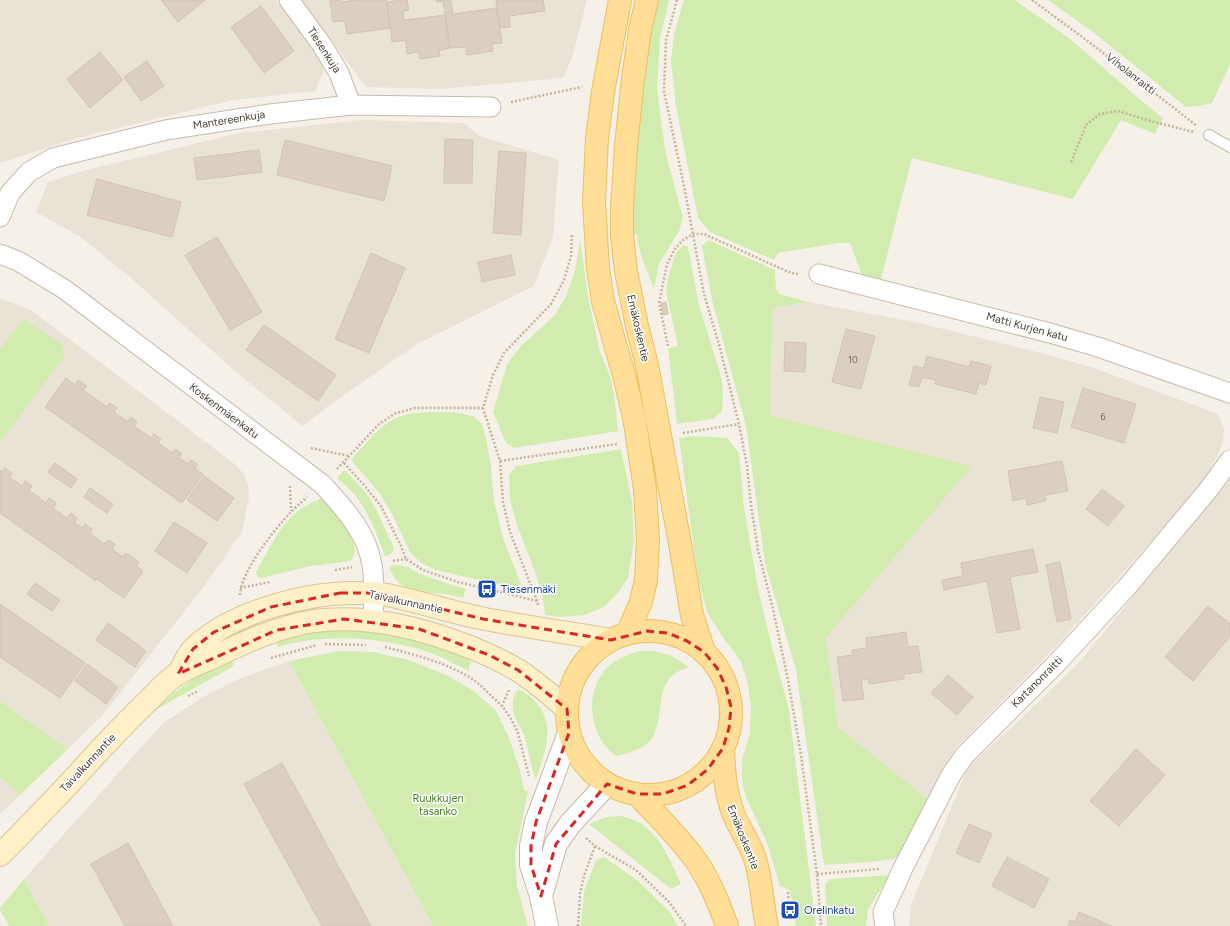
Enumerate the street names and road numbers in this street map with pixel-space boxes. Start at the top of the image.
street label: Tiesenkuja [304,25,344,75]
street label: Viholanraitti [1104,51,1158,97]
street label: Mantereenkuja [192,108,266,132]
street label: Emäkoskentie [624,293,652,363]
street label: Matti Kurjen katu [985,310,1069,344]
street label: Koskenmäenkatu [187,381,261,441]
street label: Taivalkunnantie [368,588,444,616]
street label: Kartanonraitti [1009,654,1065,710]
street label: Taivalkunnantie [58,731,118,795]
street label: Emäkoskentie [724,803,762,871]

